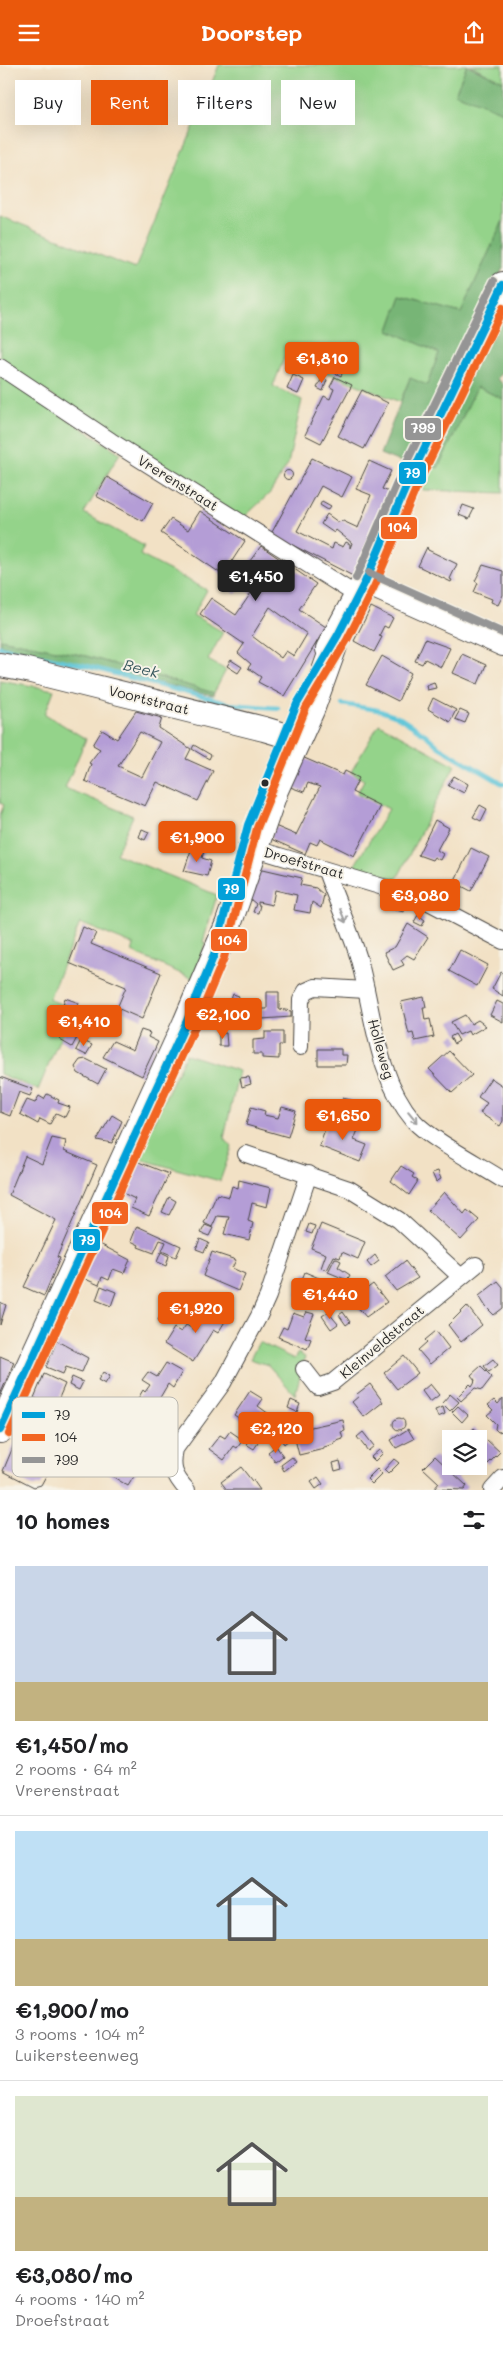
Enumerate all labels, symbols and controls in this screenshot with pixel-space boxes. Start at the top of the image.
text: Doorstep [201,18,302,47]
icon: menu [15,19,43,47]
icon: share [460,19,488,47]
chip: Buy [15,80,81,125]
chip: Rent [91,80,168,125]
chip: Filters [178,80,271,125]
chip: New [281,80,355,125]
pin: €1,810 [281,341,363,384]
text: €1,810 [296,347,348,368]
line badge: 799 [404,417,442,441]
text: 799 [411,418,436,437]
street label: Vrerenstraat [134,450,222,515]
line badge: 79 [398,461,427,485]
text: 79 [404,463,421,482]
line badge: 104 [380,516,418,540]
text: 104 [387,517,411,536]
pin: €1,450 [215,559,297,602]
text: €1,450 [229,565,283,586]
water label: Beek [121,654,162,682]
street label: Voortstraat [107,680,191,719]
unlabelled marker [260,778,270,788]
pin: €1,900 [156,821,238,863]
text: €1,900 [169,826,225,847]
street label: Droefstraat [262,842,346,883]
line badge: 79 [217,877,246,901]
text: 79 [223,879,240,898]
pin: €3,080 [379,879,461,921]
text: €3,080 [391,884,449,905]
one-way arrow [339,908,349,923]
line badge: 104 [210,928,248,952]
text: 104 [217,930,241,949]
pin: €2,100 [182,997,264,1040]
text: €2,100 [196,1003,250,1024]
pin: €1,410 [43,1005,125,1047]
text: €1,410 [58,1010,110,1031]
street label: Holleweg [364,1017,399,1081]
pin: €1,650 [302,1099,384,1141]
text: €1,650 [316,1104,370,1125]
one-way arrow [407,1111,418,1124]
line badge: 104 [91,1201,129,1225]
text: 104 [98,1203,122,1222]
line badge: 79 [72,1228,101,1252]
text: 79 [79,1230,96,1249]
pin: €1,440 [289,1277,371,1320]
text: €1,440 [302,1283,358,1304]
pin: €1,920 [155,1291,237,1334]
text: €1,920 [169,1297,223,1318]
street label: Kleinveldstraat [335,1301,428,1383]
legend [12,1397,178,1477]
text: 79 [54,1405,70,1424]
pin: €2,120 [235,1411,317,1454]
text: €2,120 [249,1417,303,1438]
text: 104 [54,1427,78,1446]
map controls [442,1430,487,1475]
button: layers [442,1430,487,1475]
text: 799 [54,1450,78,1469]
icon: filters [460,1506,488,1534]
text: 10 homes [15,1507,110,1534]
icon: home [207,1598,297,1688]
text: €1,450/mo [15,1731,129,1758]
text: 2 rooms · 64 m² [15,1758,137,1779]
text: Vrerenstraat [15,1779,120,1800]
icon: home [207,1864,297,1954]
text: €1,900/mo [15,1996,129,2023]
text: 3 rooms · 104 m² [15,2023,145,2044]
text: Luikersteenweg [15,2044,139,2065]
icon: home [207,2129,297,2219]
text: €3,080/mo [15,2261,133,2288]
text: 4 rooms · 140 m² [15,2288,145,2309]
text: Droefstraat [15,2309,109,2330]

